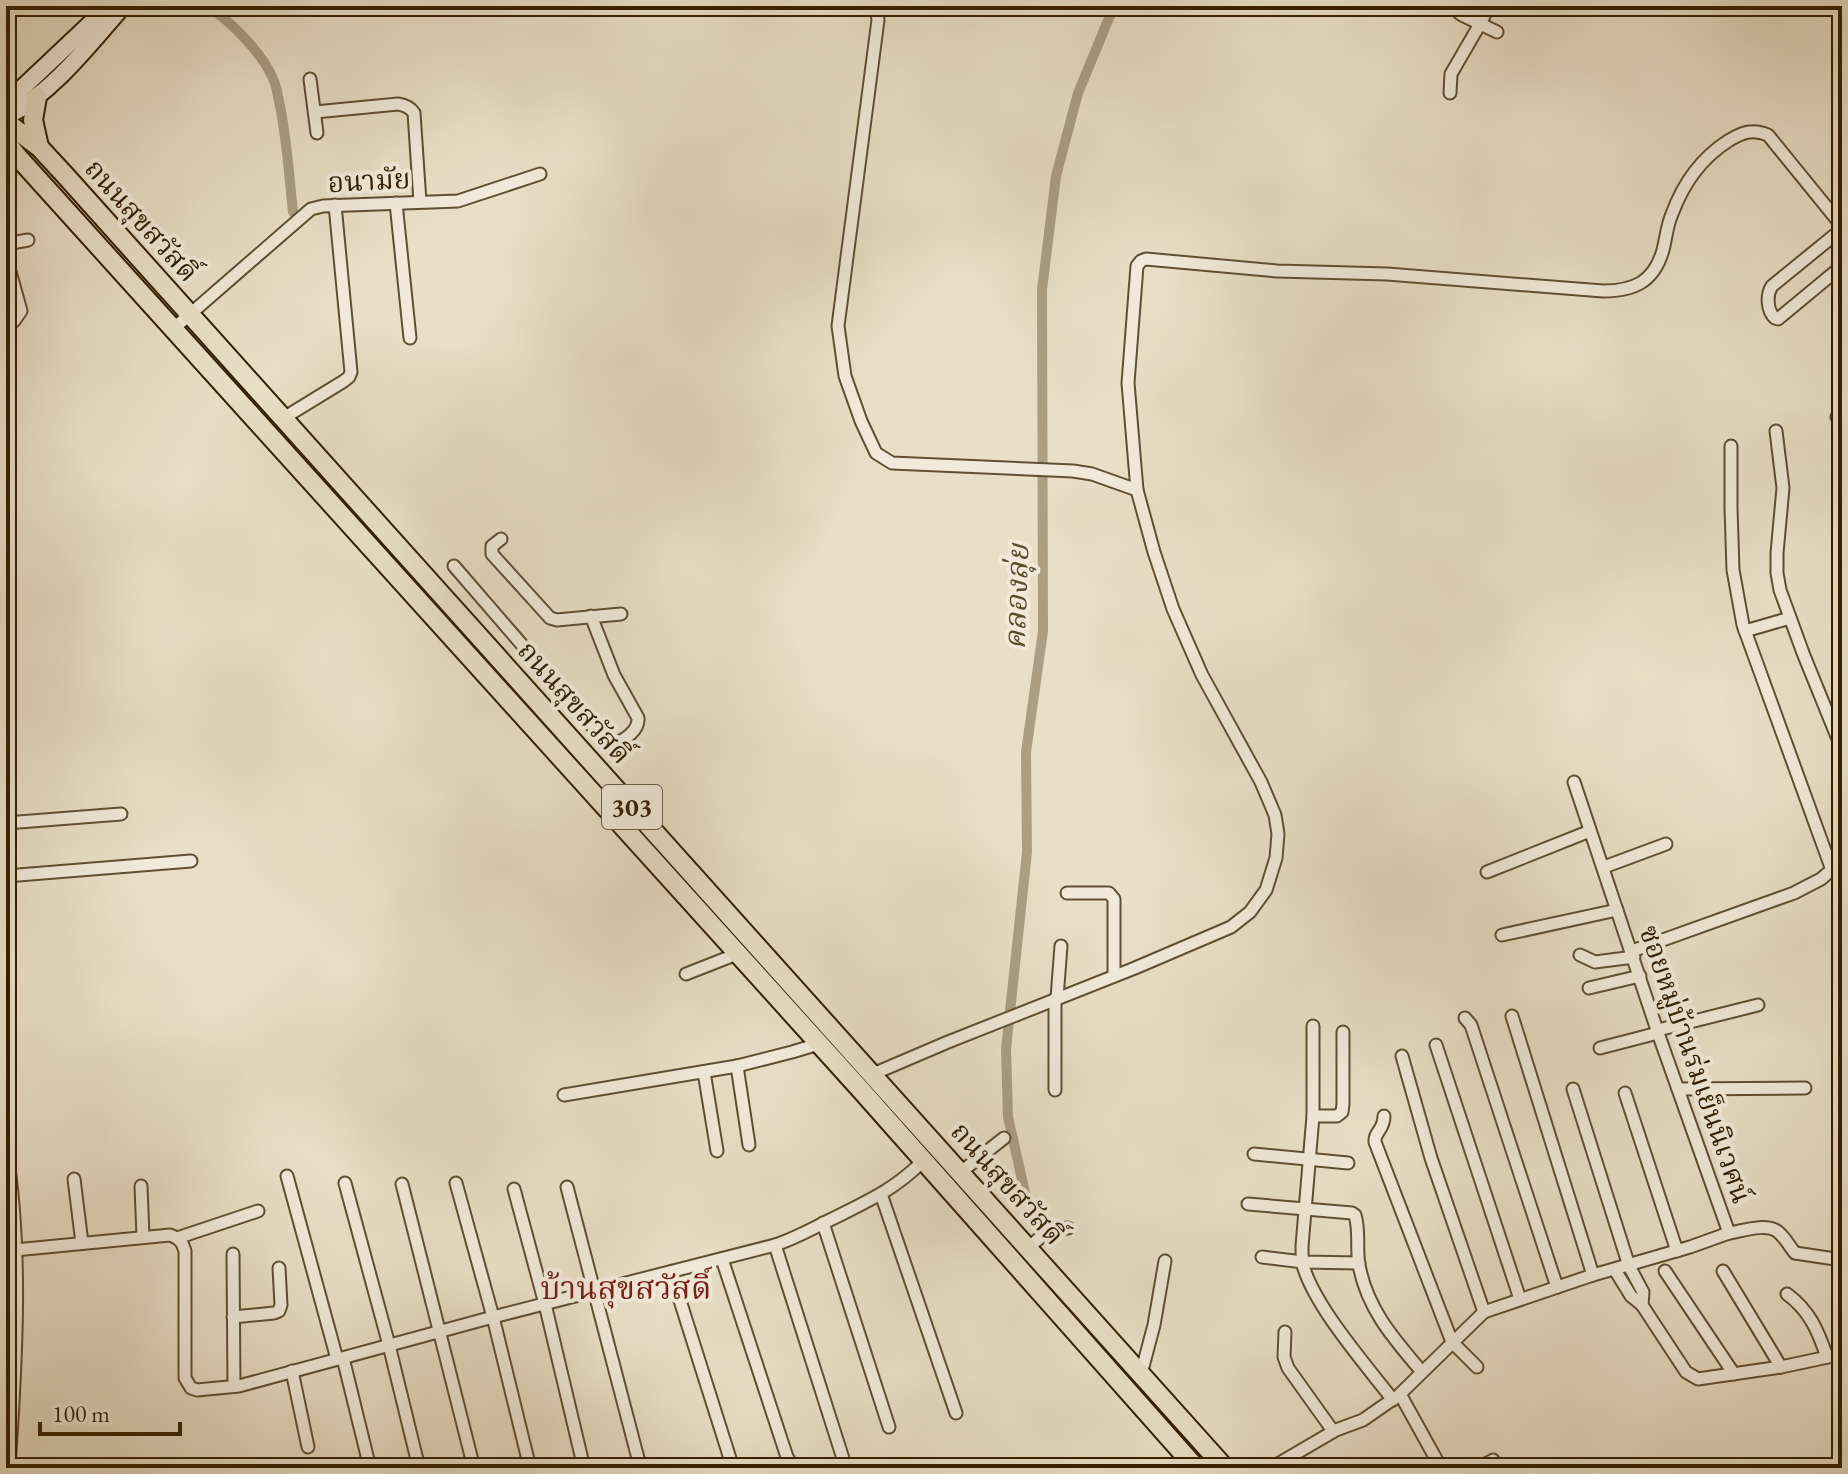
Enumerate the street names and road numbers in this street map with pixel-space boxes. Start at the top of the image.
street label: ถนนสุขสวัสดิ์ [76,150,209,291]
street label: อนามัย [327,160,411,200]
street label: ถนนสุขสวัสดิ์ [509,632,642,773]
road number: 303 [602,785,662,829]
street label: ซอยหมู่บ้านร่มเย็นนิเวศน์ [1631,920,1761,1208]
street label: ถนนสุขสวัสดิ์ [942,1113,1075,1254]

